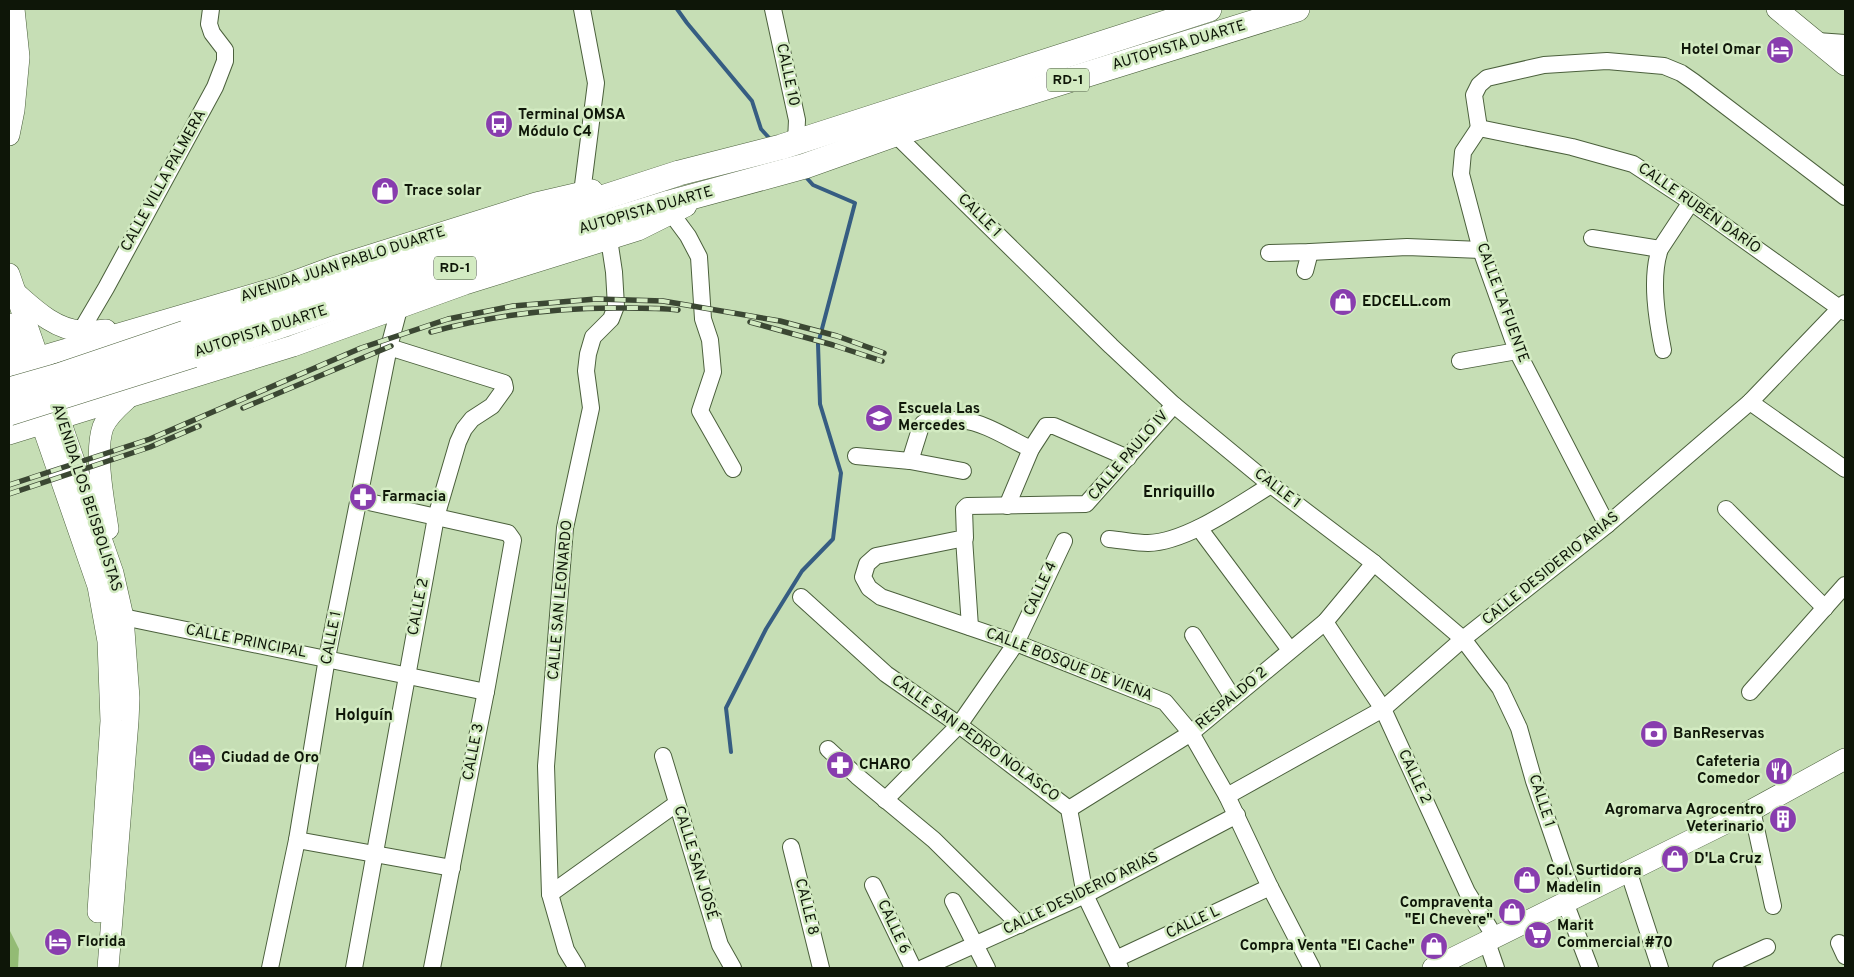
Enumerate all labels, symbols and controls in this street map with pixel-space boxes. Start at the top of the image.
street label: AUTOPISTA DUARTE [1110,17,1248,75]
hotel icon: Hotel Omar [1765,35,1795,65]
place label: Hotel Omar [1681,41,1762,60]
street label: CALLE 10 [771,42,803,108]
road number: RD-1 [1047,68,1089,92]
place label: Terminal OMSA Módulo C4 [518,106,626,142]
street label: CALLE VILLA PALMERA [117,107,211,255]
bus stop icon: Terminal OMSA Módulo C4 [484,109,514,139]
street label: CALLE RUBÉN DARÍO [1634,159,1765,259]
shop icon: Trace solar [370,176,400,206]
place label: Trace solar [404,182,482,201]
street label: AUTOPISTA DUARTE [577,183,715,239]
street label: CALLE 1 [953,190,1005,242]
street label: AVENIDA JUAN PABLO DUARTE [238,223,448,307]
street label: CALLE LA FUENTE [1471,240,1533,366]
road number: RD-1 [434,256,476,280]
shop icon: EDCELL.com [1328,287,1358,317]
place label: EDCELL.com [1362,293,1451,312]
street label: AUTOPISTA DUARTE [192,302,330,362]
place label: Escuela Las Mercedes [898,400,980,436]
street label: AVENIDA LOS BEISBOLISTAS [47,402,125,594]
school or university icon: Escuela Las Mercedes [864,403,894,433]
street label: CALLE PAULO IV [1085,407,1173,505]
street label: CALLE 1 [1250,465,1304,513]
pharmacy icon: Farmacia [348,482,378,512]
district label: Enriquillo [1143,483,1215,503]
place label: Farmacia [382,488,446,507]
street label: CALLE DESIDERIO ARIAS [1479,508,1623,630]
street label: CALLE SAN LEONARDO [545,519,577,681]
street label: CALLE 4 [1020,559,1062,619]
street label: CALLE 2 [404,577,434,637]
street label: CALLE 1 [318,610,346,666]
street label: CALLE PRINCIPAL [184,621,308,663]
street label: CALLE BOSQUE DE VIENA [983,624,1155,706]
street label: RESPALDO 2 [1192,663,1272,735]
street label: CALLE SAN PEDRO NOLASCO [887,672,1063,806]
district label: Holguín [335,706,393,726]
bank icon: BanReservas [1639,719,1669,749]
street label: CALLE 3 [459,722,489,782]
place label: BanReservas [1673,725,1765,744]
hotel icon: Ciudad de Oro [187,743,217,773]
street label: CALLE 2 [1393,747,1435,807]
place label: Ciudad de Oro [221,749,319,768]
pharmacy icon: CHARO [825,750,855,780]
place label: Cafeteria Comedor [1696,753,1761,789]
place label: CHARO [859,756,911,775]
restaurant icon: Cafeteria Comedor [1764,756,1794,786]
street label: CALLE 1 [1524,772,1558,830]
place label: Agromarva Agrocentro Veterinario [1604,801,1764,837]
street label: CALLE SAN JOSÉ [669,803,722,922]
building icon: Agromarva Agrocentro Veterinario [1768,804,1798,834]
shop icon: D'La Cruz [1660,844,1690,874]
street label: CALLE DESIDERIO ARIAS [1000,848,1162,940]
place label: D'La Cruz [1694,850,1762,869]
place label: Col. Surtidora Madelin [1546,862,1641,898]
shop icon: Col. Surtidora Madelin [1512,865,1542,895]
street label: CALLE 8 [790,877,822,937]
place label: Compraventa "El Chevere" [1400,894,1493,930]
street label: CALLE 6 [872,897,914,957]
shop icon: Compraventa "El Chevere" [1497,897,1527,927]
street label: CALLE L [1163,902,1223,944]
place label: Marit Commercial #70 [1557,917,1673,953]
supermarket icon: Marit Commercial #70 [1523,920,1553,950]
hotel icon: Florida [43,927,73,957]
shop icon: Compra Venta "El Cache" [1419,931,1449,961]
place label: Florida [77,933,126,952]
place label: Compra Venta "El Cache" [1240,937,1415,956]

